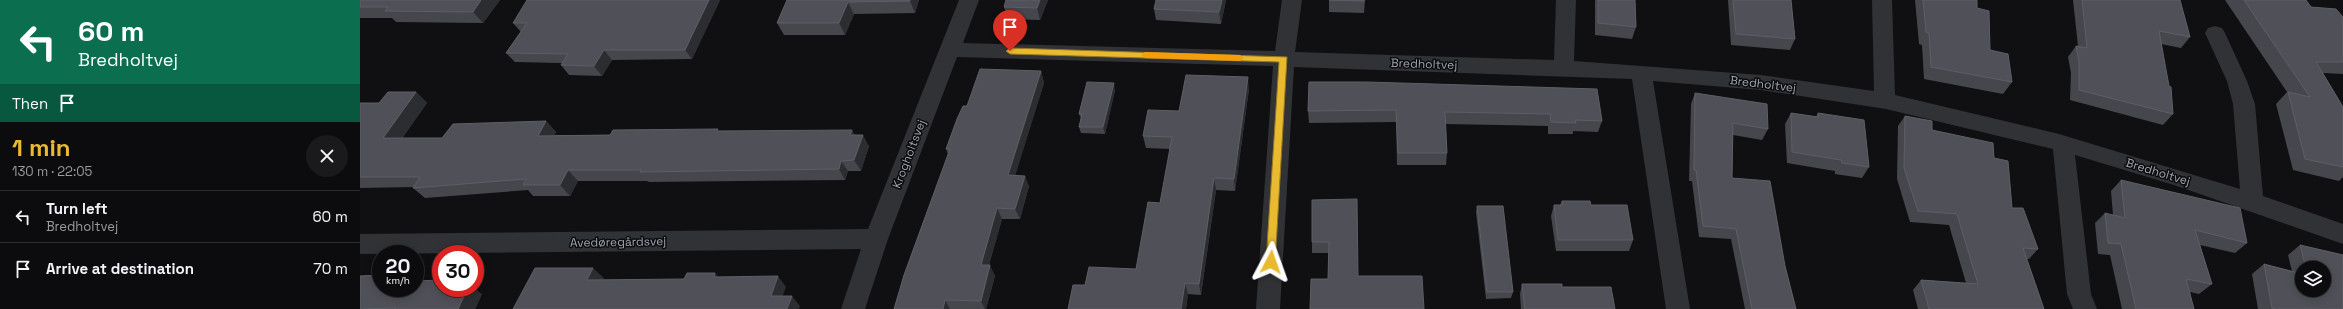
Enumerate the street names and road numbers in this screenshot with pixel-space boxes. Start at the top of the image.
street label: Bredholtvej [1390,55,1458,73]
street label: Bredholtvej [1729,72,1797,96]
street label: Krogholtsvej [889,117,929,191]
street label: Bredholtvej [2124,155,2192,189]
street label: Avedøregårdsvej [570,233,666,251]

